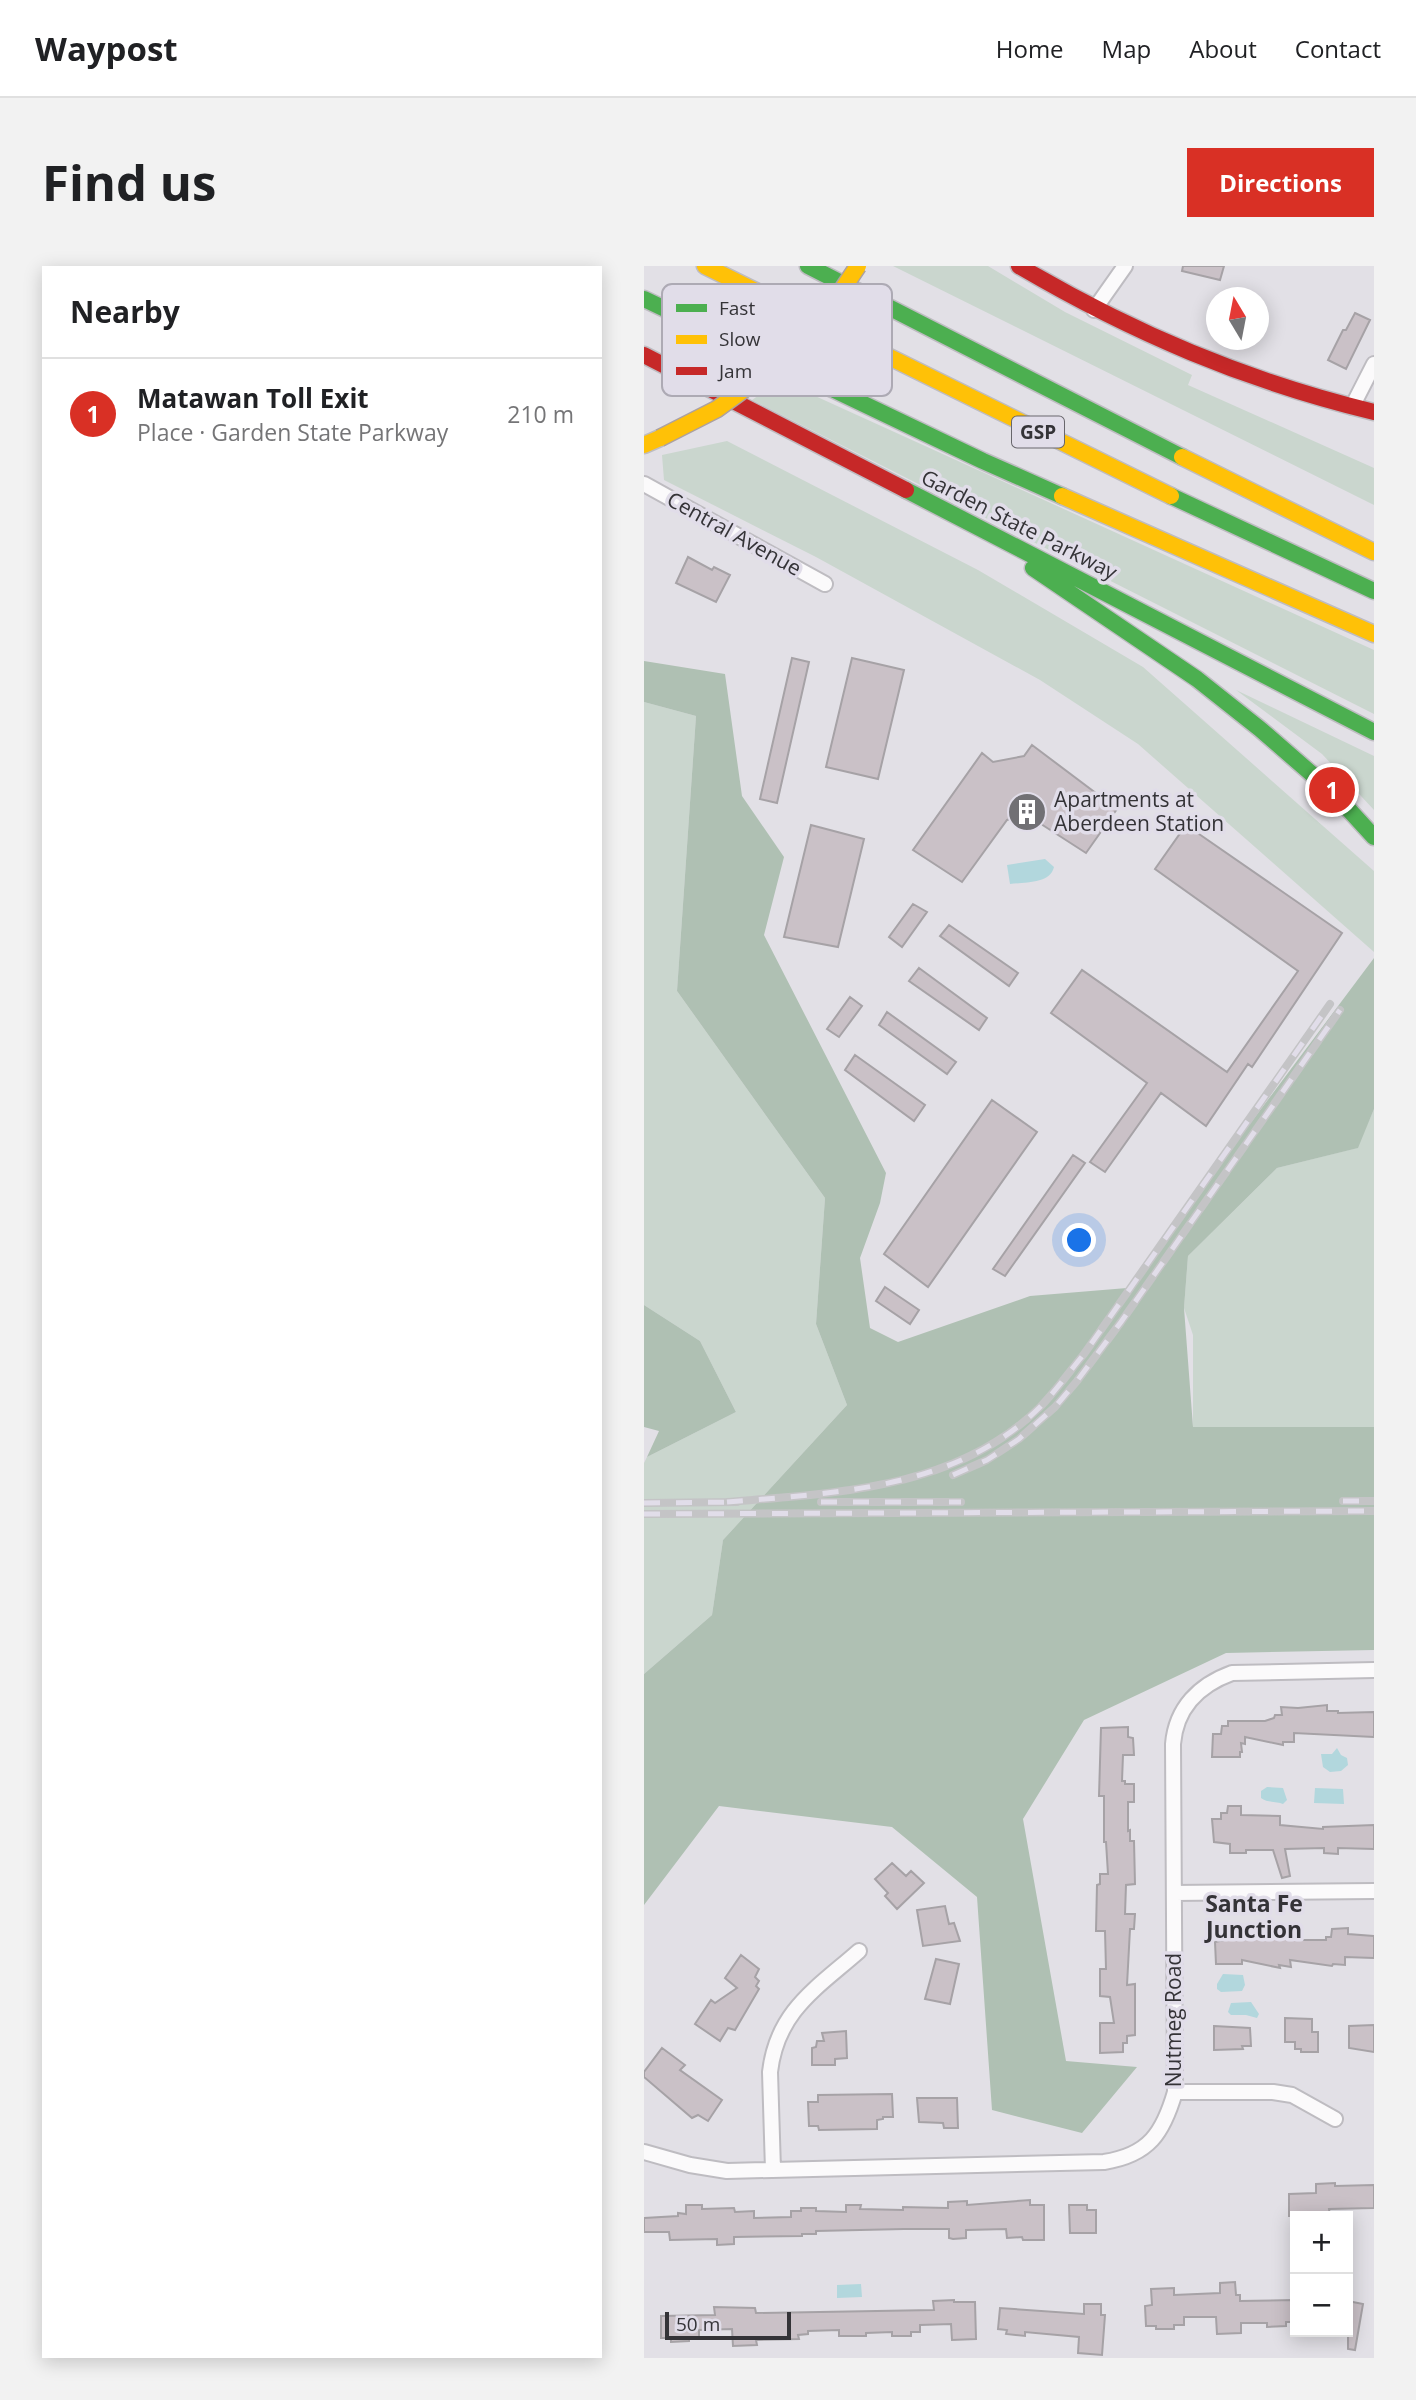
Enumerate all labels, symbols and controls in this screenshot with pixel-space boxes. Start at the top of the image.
text: Waypost [35,26,178,71]
text: Home [996,32,1064,65]
text: Map [1102,32,1151,65]
text: About [1189,32,1257,65]
text: Contact [1295,32,1381,65]
button: Directions [1187,148,1374,217]
text: Find us [42,149,216,215]
legend [662,284,892,396]
north arrow [1206,287,1269,350]
text: Nearby [70,291,180,332]
text: Fast [719,295,755,321]
text: Slow [719,326,761,352]
text: Jam [717,358,752,384]
text: Matawan Toll Exit [137,380,369,416]
text: 1 [86,398,100,430]
text: 210 m [507,398,574,430]
text: Place · Garden State Parkway [137,416,448,448]
road number: GSP [1012,416,1064,448]
street label: Garden State Parkway [917,463,1123,586]
street label: Central Avenue [662,485,807,582]
pin: 1 [1309,764,1355,816]
place label: Apartments at Aberdeen Station [1054,785,1224,837]
building icon: Apartments at Aberdeen Station [1006,791,1048,833]
your location [1062,1223,1096,1257]
district label: Santa Fe Junction [1204,1887,1303,1945]
street label: Nutmeg Road [1159,1953,1187,2087]
map controls [1290,2211,1353,2337]
button: + [1290,2211,1353,2274]
button: − [1290,2274,1353,2337]
scale bar [665,2309,791,2341]
text: 50 m [676,2311,720,2337]

